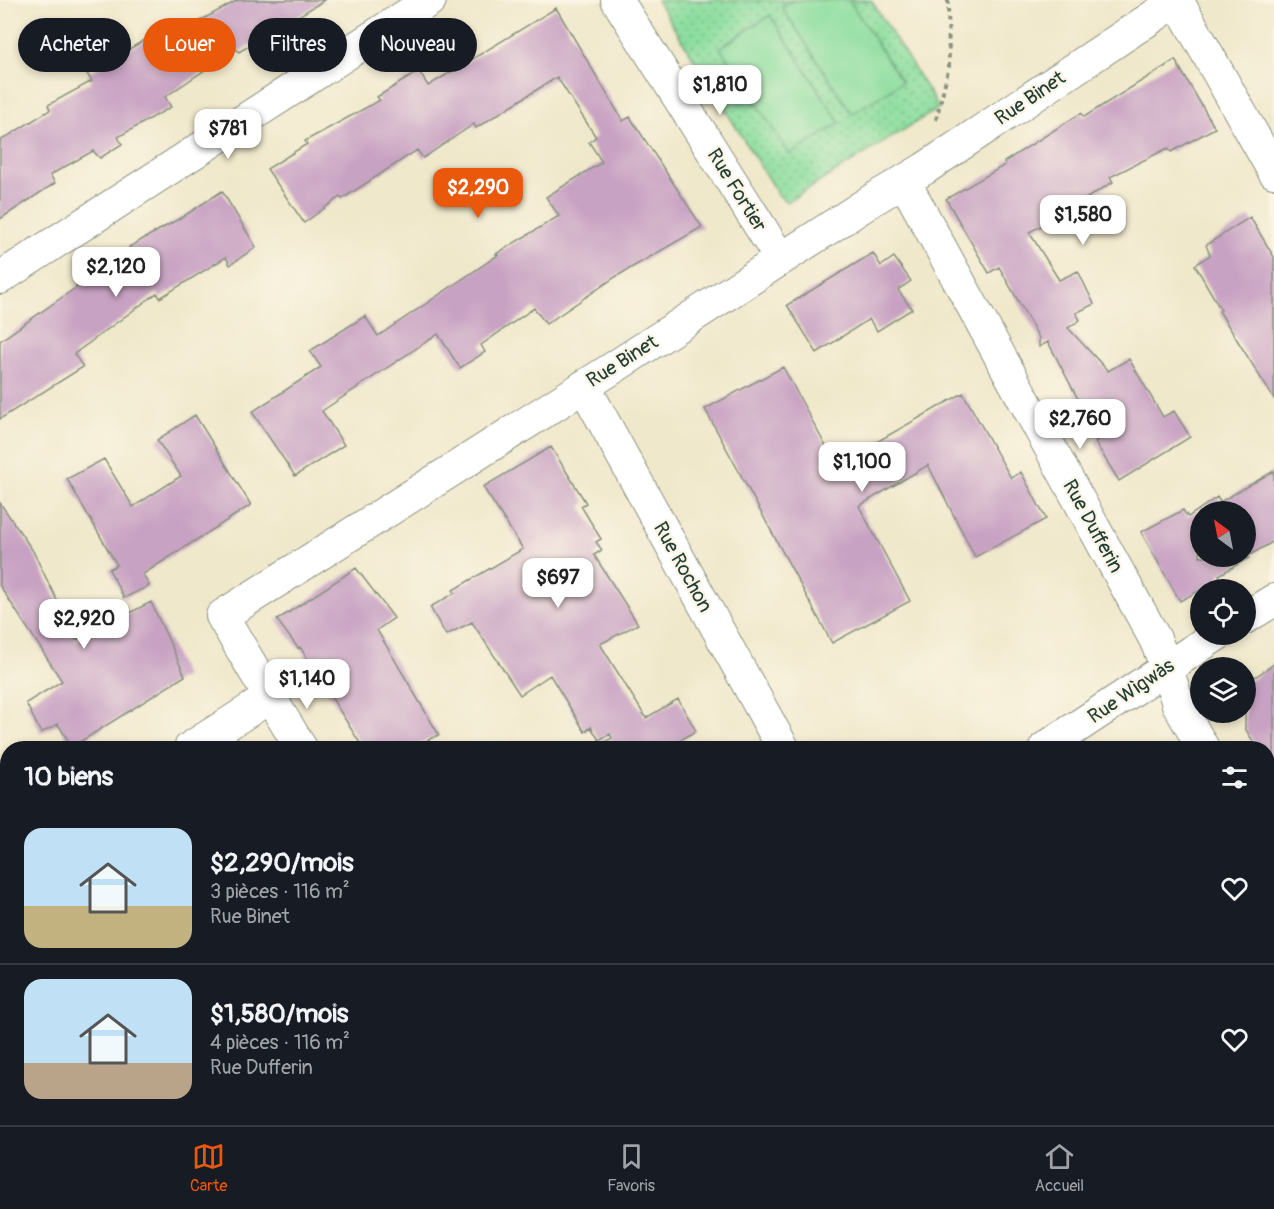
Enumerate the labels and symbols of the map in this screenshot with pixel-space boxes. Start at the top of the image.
pin: $1,810 [671,65,769,116]
street label: Rue Binet [990,65,1071,131]
pin: $781 [192,109,264,160]
street label: Rue Fortier [702,144,772,236]
pin: $2,290 [429,168,527,219]
pin: $1,580 [1034,195,1132,246]
pin: $2,120 [67,247,165,298]
street label: Rue Binet [582,329,663,393]
pin: $2,760 [1031,399,1129,450]
pin: $1,100 [813,442,911,493]
street label: Rue Dufferin [1057,475,1129,577]
north arrow [1190,501,1256,567]
street label: Rue Rochon [648,517,718,617]
pin: $697 [522,558,594,609]
pin: $2,920 [35,599,133,650]
street label: Rue Wìgwàs [1083,653,1179,729]
pin: $1,140 [258,659,356,710]

